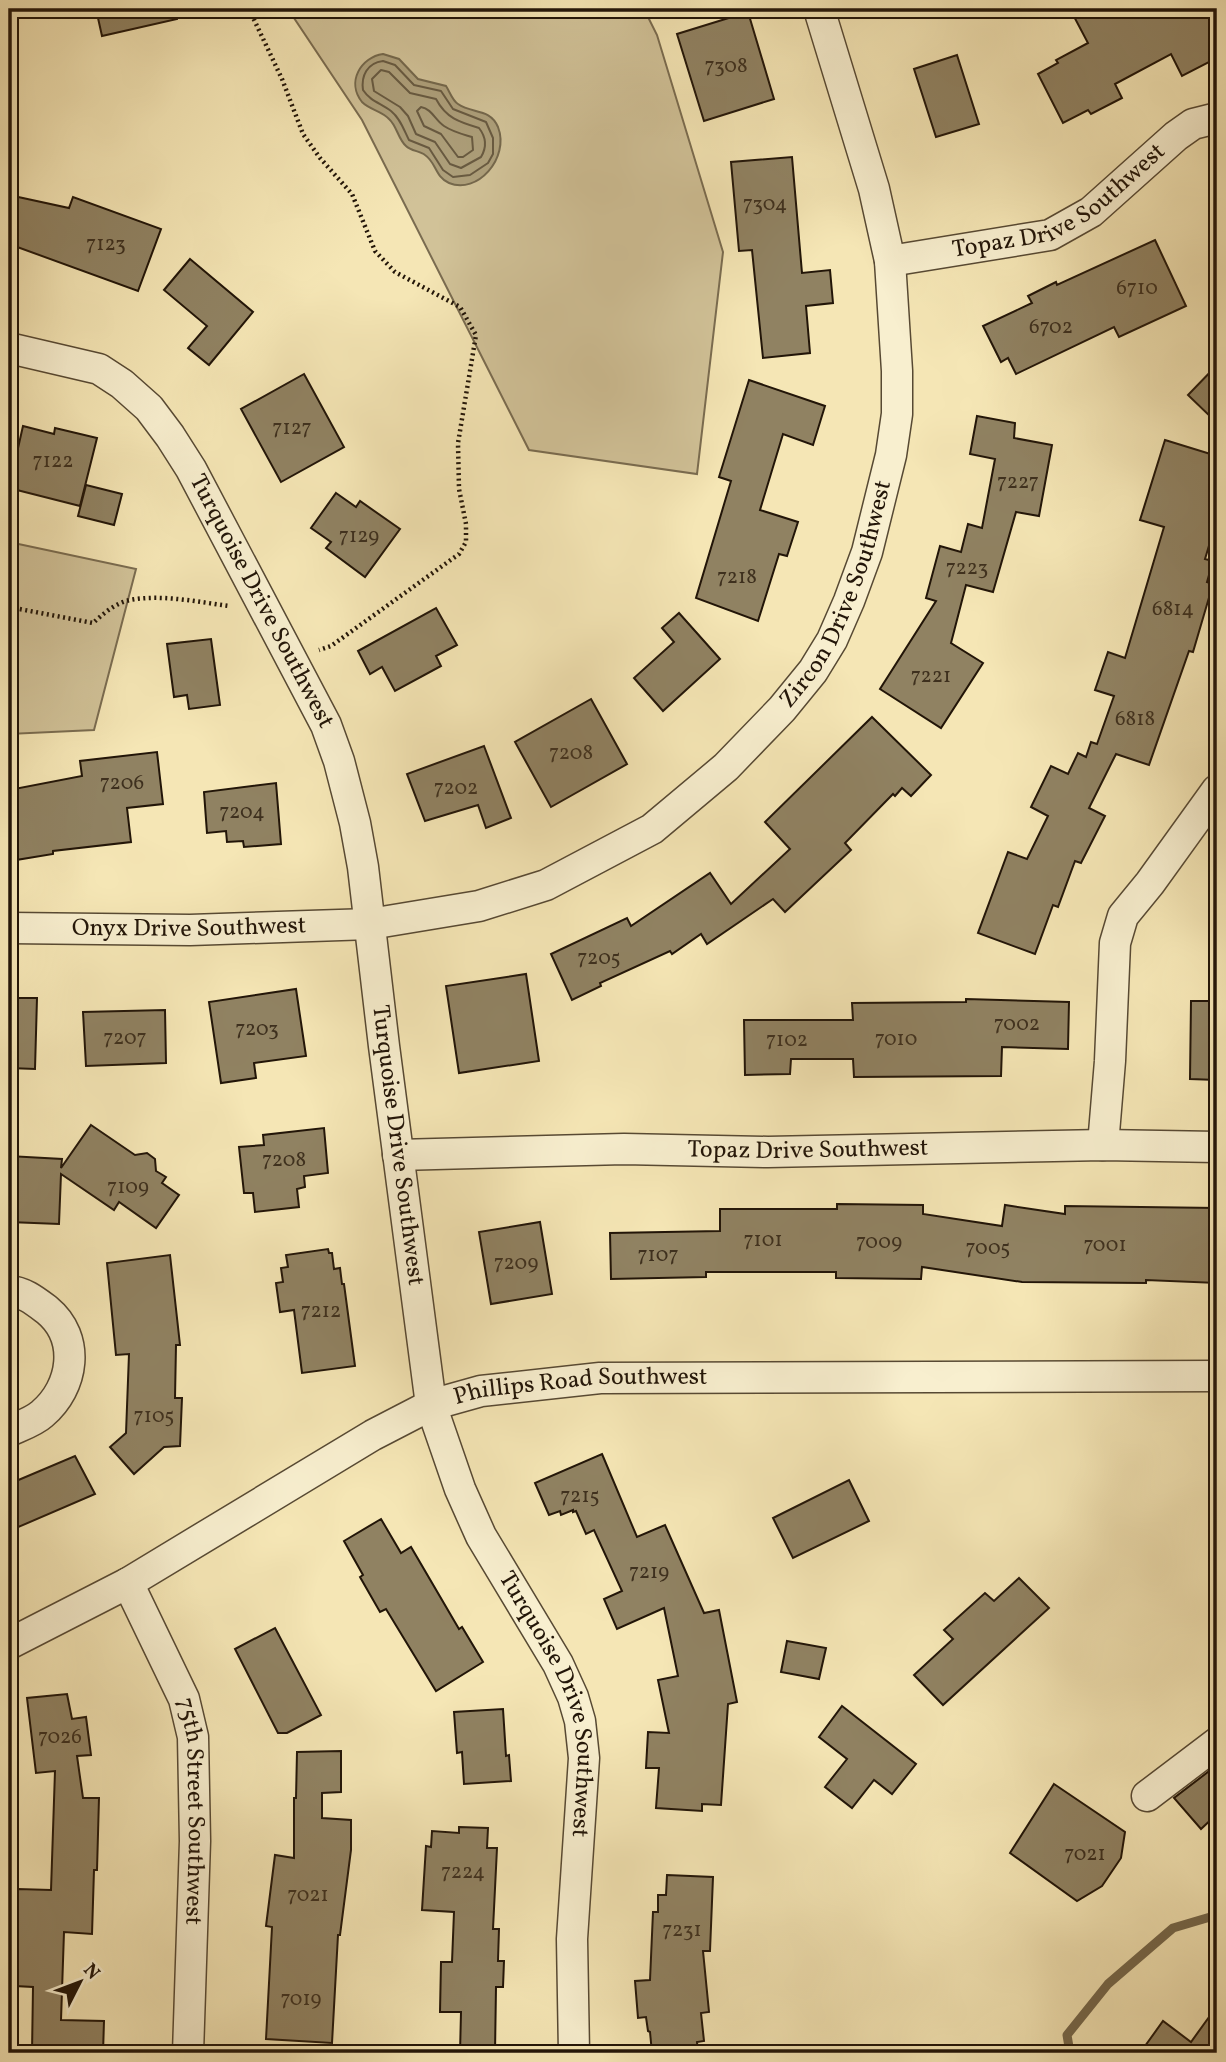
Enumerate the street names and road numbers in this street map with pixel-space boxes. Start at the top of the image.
street label: Topaz Drive Southwest [950,136,1173,268]
street label: Turquoise Drive Southwest [180,469,342,735]
street label: Zircon Drive Southwest [772,477,901,716]
street label: Onyx Drive Southwest [72,909,307,947]
street label: Turquoise Drive Southwest [362,1003,432,1288]
street label: Topaz Drive Southwest [687,1132,929,1169]
street label: Phillips Road Southwest [450,1361,708,1415]
street label: Turquoise Drive Southwest [489,1565,601,1838]
street label: 75th Street Southwest [167,1694,212,1926]

